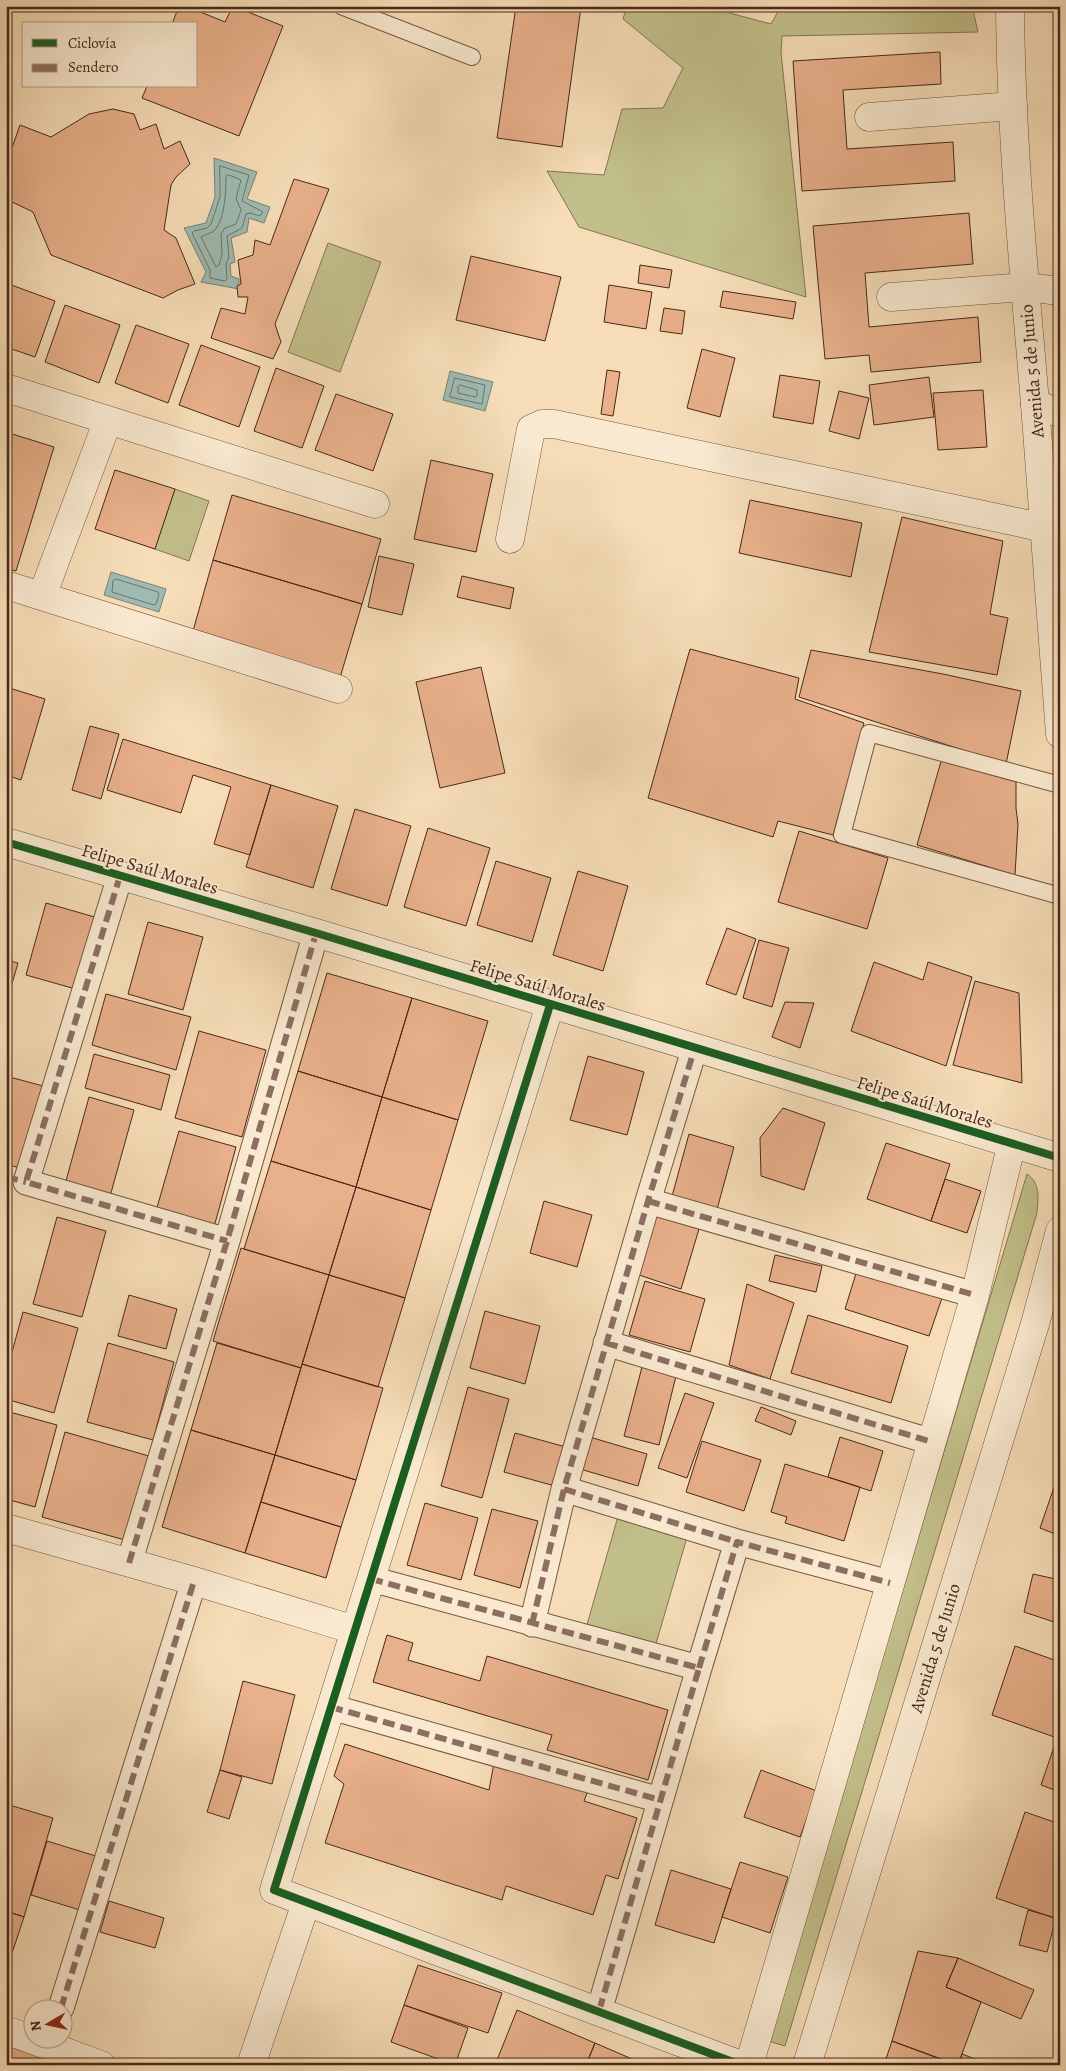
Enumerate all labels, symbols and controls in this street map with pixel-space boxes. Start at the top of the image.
legend [22,22,198,88]
text: Ciclovía [68,33,116,53]
text: Sendero [68,57,118,77]
street label: Avenida 5 de Junio [1014,303,1050,440]
street label: Felipe Saúl Morales [79,838,221,900]
street label: Felipe Saúl Morales [467,953,609,1017]
street label: Felipe Saúl Morales [854,1070,996,1134]
street label: Avenida 5 de Junio [904,1580,966,1717]
north arrow [22,1998,72,2048]
text: N [25,2019,46,2032]

